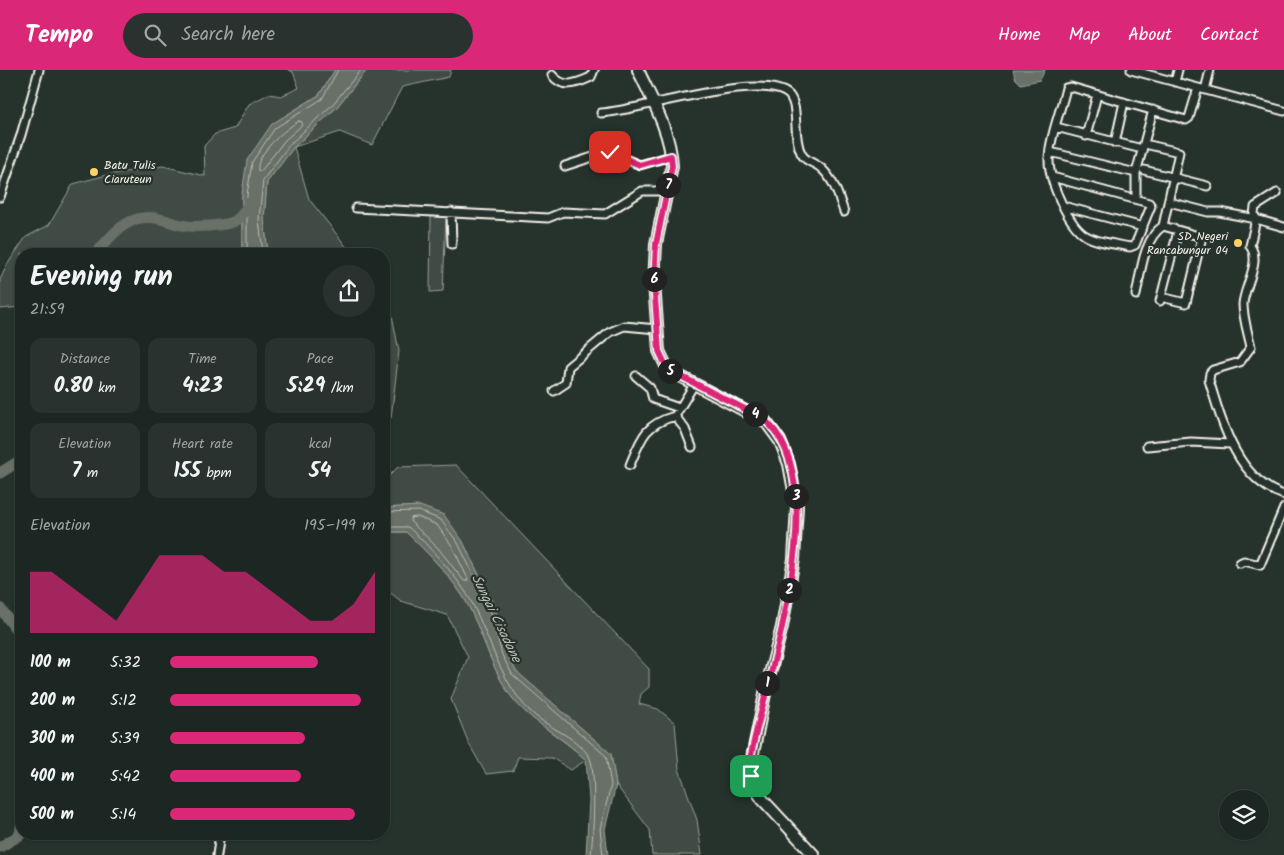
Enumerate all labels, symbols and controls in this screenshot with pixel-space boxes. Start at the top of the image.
search box [123,13,473,58]
text: Tempo [25,16,93,55]
text: Search here [181,20,275,50]
icon: search [141,21,169,49]
text: Home [998,21,1041,50]
text: Map [1069,21,1100,50]
text: About [1128,21,1172,50]
text: Contact [1200,21,1259,50]
pin [589,131,631,173]
icon: check [596,138,624,166]
place label: Batu Tulis Ciaruteun [104,156,156,189]
marker: Batu Tulis Ciaruteun [88,166,100,178]
pin: 7 [656,172,680,198]
text: 7 [665,174,672,196]
place label: SD Negeri Rancabungur 04 [1147,227,1229,260]
marker: SD Negeri Rancabungur 04 [1232,237,1244,249]
text: Evening run [30,255,173,300]
button: share [323,265,375,317]
pin: 6 [642,266,666,292]
text: 6 [651,268,658,290]
text: 21:59 [30,297,65,322]
text: Distance [60,348,110,370]
text: Time [188,348,217,370]
text: Pace [307,348,334,370]
pin: 5 [658,358,682,384]
text: 5 [667,360,674,382]
text: 0.80 [54,370,93,403]
text: 4:23 [182,370,223,403]
text: 5:29 [287,370,325,403]
text: km [93,377,116,399]
text: /km [325,377,354,399]
pin: 4 [742,402,768,426]
text: 4 [752,403,759,425]
text: Elevation [58,433,111,455]
text: Heart rate [172,433,233,455]
text: kcal [309,433,332,455]
text: 7 [71,455,81,488]
text: 155 [173,455,201,488]
text: 54 [309,455,331,488]
text: m [81,462,98,484]
text: bpm [201,462,232,484]
pin: 3 [784,484,808,508]
text: 3 [793,485,800,507]
text: Elevation [30,513,91,538]
text: 195–199 m [304,513,375,538]
water label: Sungai Cisadane [465,571,528,668]
pin: 2 [776,578,802,602]
text: 2 [785,579,794,601]
text: 100 m [30,650,71,675]
text: 5:32 [110,650,141,675]
pin: 1 [754,670,780,696]
text: 1 [765,672,770,694]
text: 200 m [30,688,75,713]
text: 5:12 [110,688,137,713]
text: 300 m [30,726,74,751]
text: 5:39 [110,726,139,751]
pin [730,755,772,797]
icon: arrive [737,762,765,790]
text: 400 m [30,764,74,789]
text: 5:42 [110,764,141,789]
map controls [1219,790,1269,840]
button: layers [1219,790,1269,840]
text: 500 m [30,802,74,827]
text: 5:14 [110,802,136,827]

